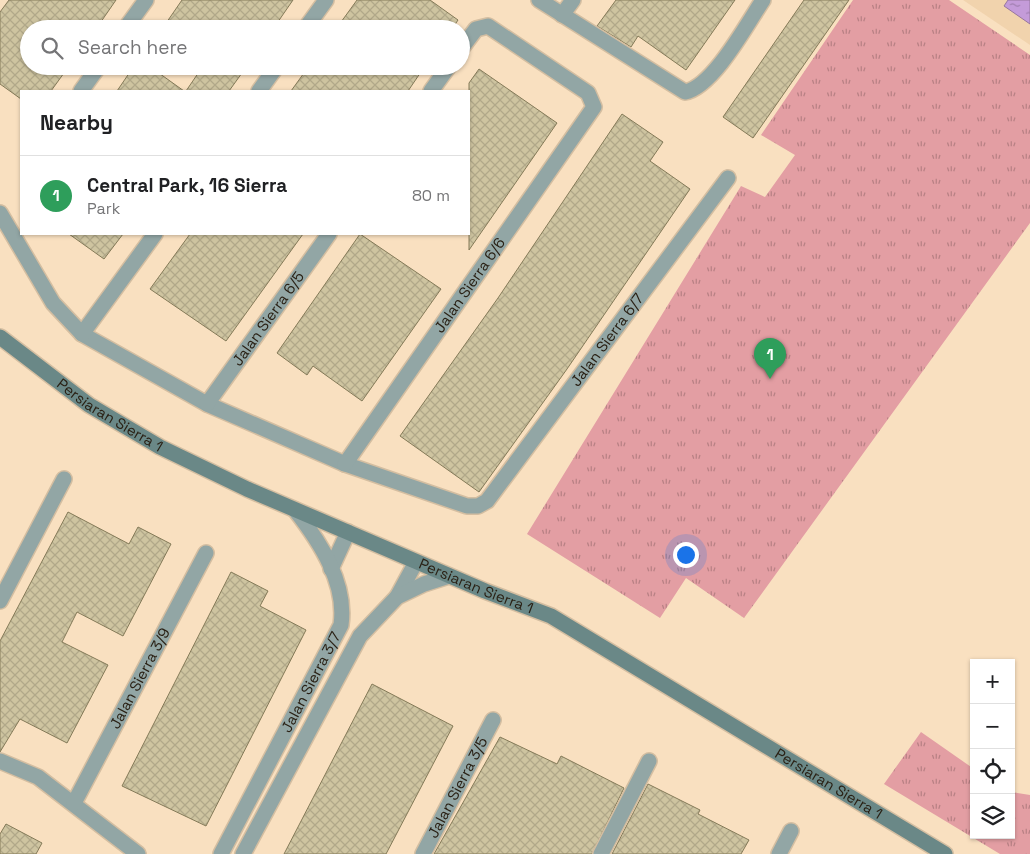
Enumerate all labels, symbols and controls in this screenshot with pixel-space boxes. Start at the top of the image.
search box [20,20,470,75]
icon: search [38,34,66,62]
text: Search here [78,35,188,60]
text: Nearby [40,109,113,136]
text: Central Park, 16 Sierra [87,173,287,198]
text: 1 [52,185,60,206]
text: 80 m [412,185,450,206]
text: Park [87,198,120,219]
street label: Jalan Sierra 6/6 [430,234,509,336]
street label: Jalan Sierra 6/5 [228,268,308,369]
street label: Jalan Sierra 6/7 [566,289,648,390]
pin: 1 [754,338,786,379]
street label: Persiaran Sierra 1 [53,374,166,456]
your location [673,542,699,568]
street label: Persiaran Sierra 1 [416,554,536,617]
street label: Jalan Sierra 3/9 [105,624,174,732]
street label: Jalan Sierra 3/7 [276,628,345,736]
map controls [970,659,1015,839]
button: + [970,659,1015,704]
button: − [970,704,1015,749]
street label: Jalan Sierra 3/5 [423,733,492,841]
street label: Persiaran Sierra 1 [772,744,886,823]
button: locate [970,749,1015,794]
button: layers [970,794,1015,839]

